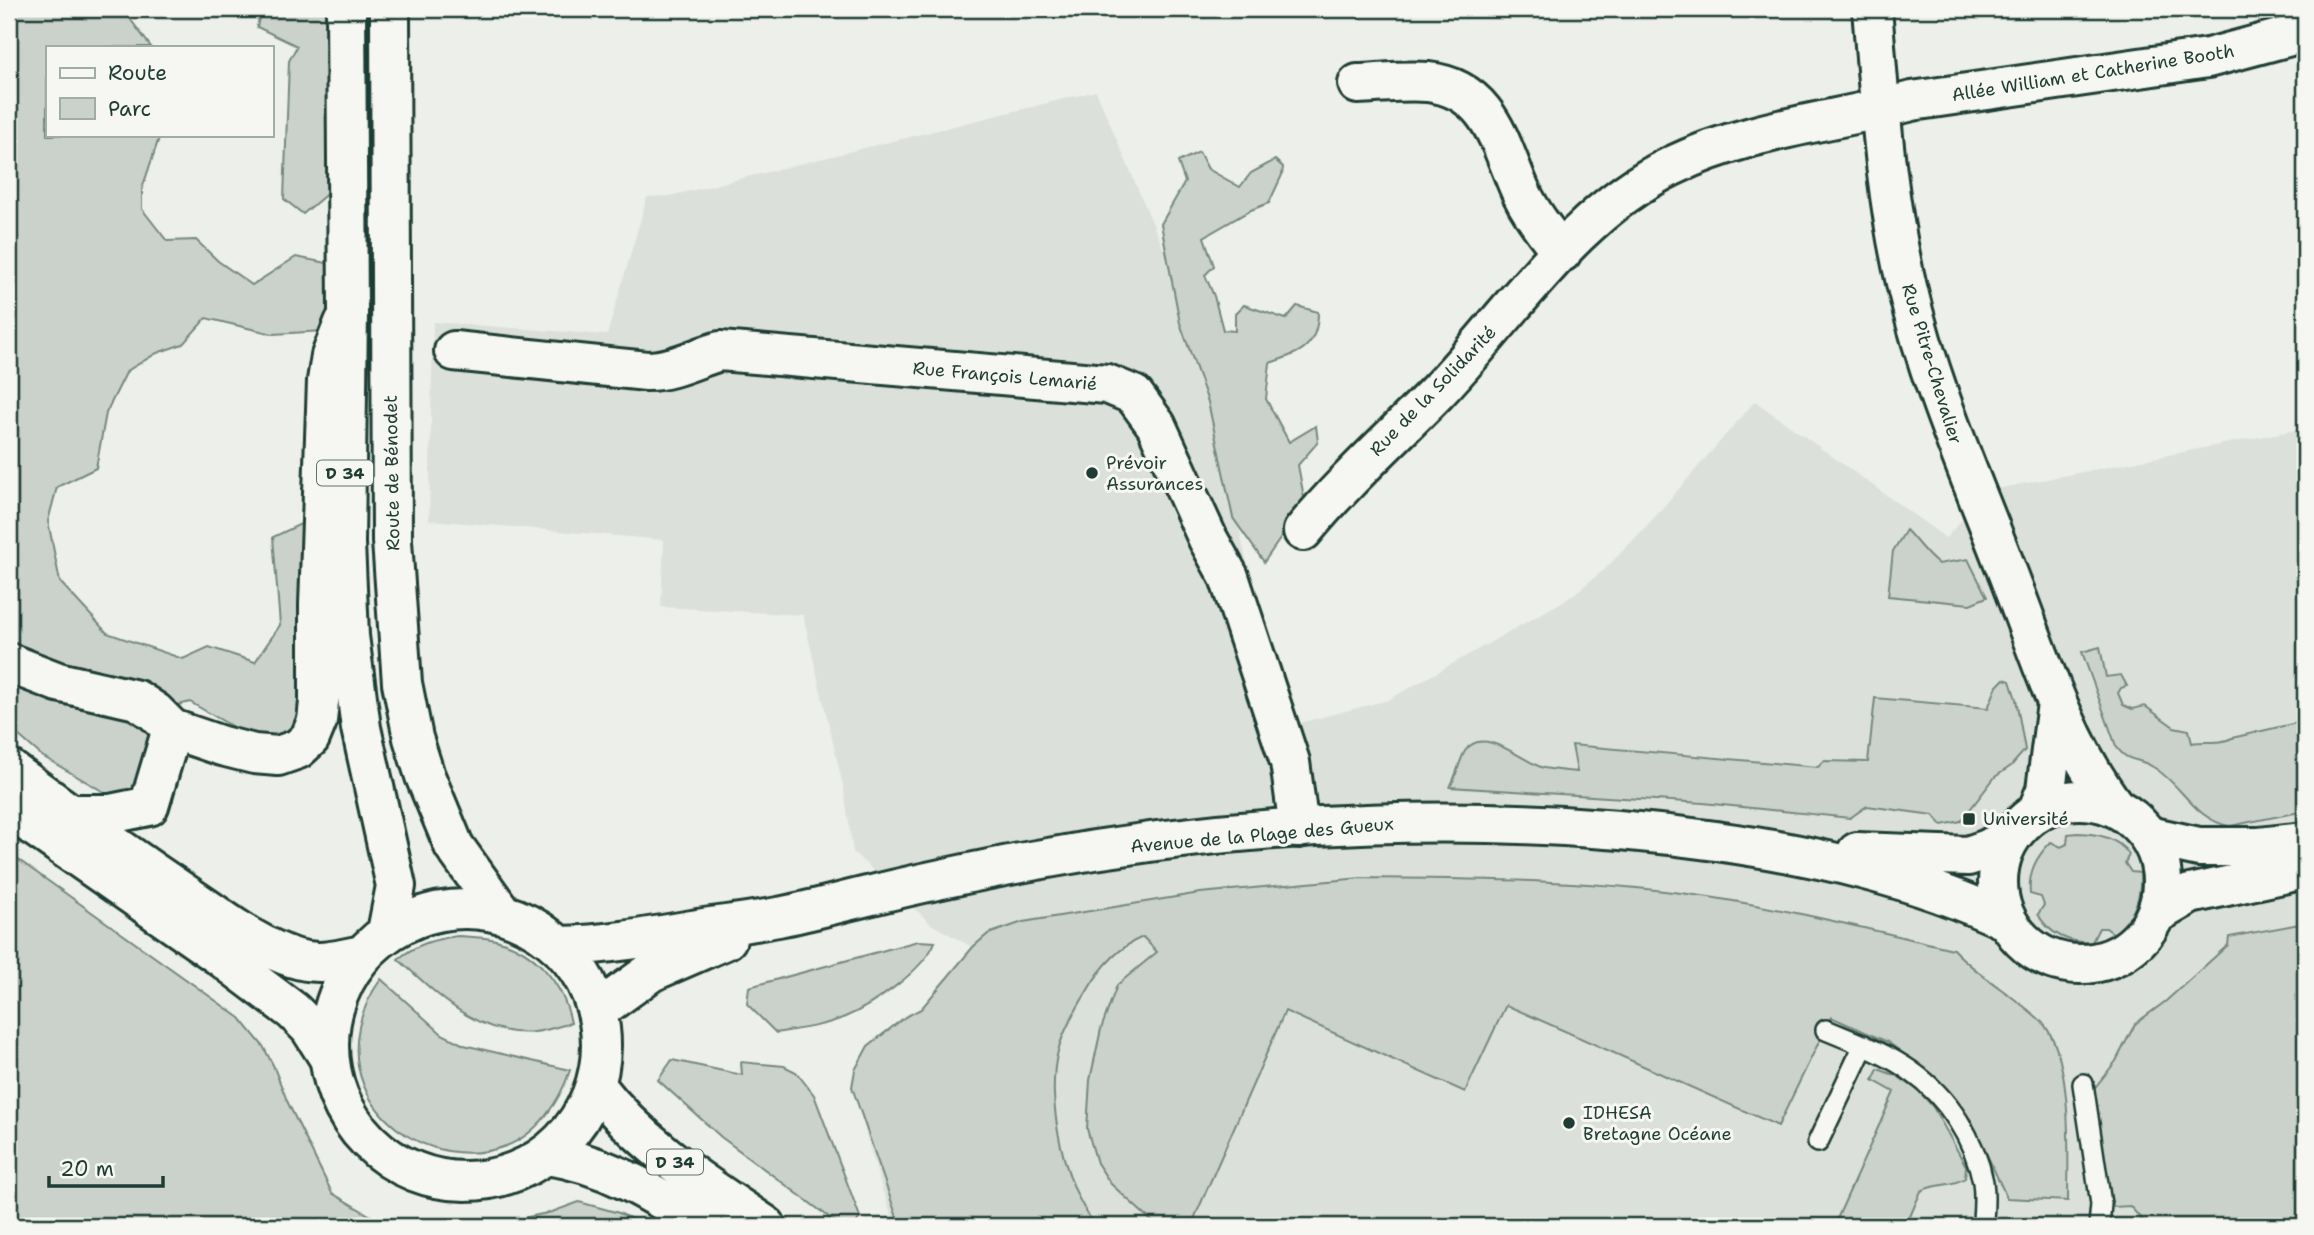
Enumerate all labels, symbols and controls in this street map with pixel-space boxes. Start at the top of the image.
street label: Allée William et Catherine Booth [1950,39,2236,107]
legend [46,46,273,136]
text: Route [108,59,167,87]
text: Parc [108,95,151,123]
street label: Rue Pitre-Chevalier [1896,281,1968,447]
street label: Rue de la Solidarité [1365,321,1501,461]
street label: Rue François Lemarié [912,356,1098,396]
street label: Route de Bénodet [379,395,405,551]
place label: Prévoir Assurances [1106,451,1203,496]
road number: D 34 [317,460,373,486]
marker: Prévoir Assurances [1084,465,1100,481]
place label: Université [1983,807,2069,831]
marker: Université [1961,811,1977,827]
street label: Avenue de la Plage des Gueux [1129,812,1395,858]
place label: IDHESA Bretagne Océane [1583,1101,1732,1146]
marker: IDHESA Bretagne Océane [1561,1115,1577,1131]
scale bar [49,1144,163,1188]
road number: D 34 [647,1150,703,1174]
text: 20 m [60,1155,114,1183]

